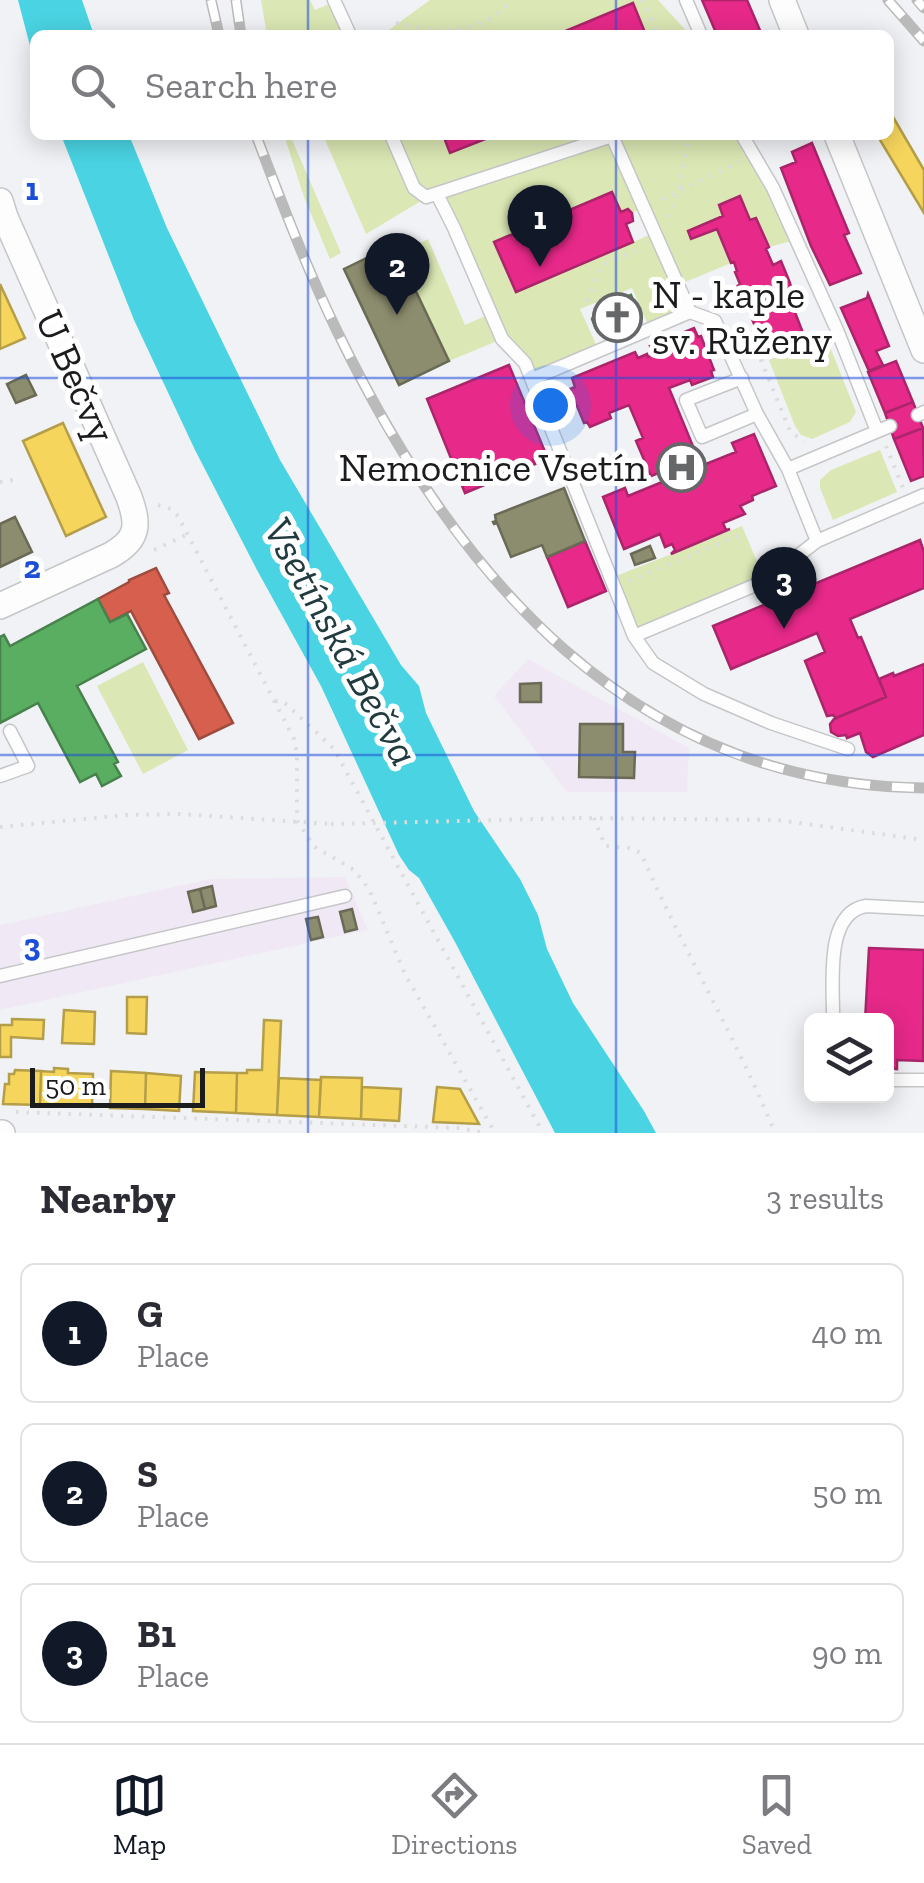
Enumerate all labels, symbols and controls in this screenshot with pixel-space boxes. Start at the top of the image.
search box [30,30,894,140]
icon: search [65,58,120,113]
text: Search here [145,62,337,108]
text: 1 [26,170,39,208]
pin: 1 [508,184,572,267]
pin: 2 [364,232,430,315]
place label: N - kaple sv. Růženy [652,270,833,364]
church icon: N - kaple sv. Růženy [591,291,643,343]
street label: U Bečvy [26,302,127,450]
your location [525,380,576,431]
hospital icon: Nemocnice Vsetín [656,441,708,493]
place label: Nemocnice Vsetín [339,443,647,491]
water label: Vsetínská Bečva [253,509,431,774]
pin: 3 [752,546,816,629]
text: 2 [23,548,41,586]
text: 3 [23,926,41,964]
map controls [804,1013,894,1103]
button: layers [804,1013,894,1103]
scale bar [30,1063,205,1108]
text: 50 m [45,1069,106,1102]
text: Nearby [40,1173,176,1224]
text: 3 results [766,1179,884,1217]
text: G [137,1291,163,1337]
text: 1 [68,1314,81,1352]
text: 40 m [811,1314,882,1352]
text: Place [137,1337,209,1375]
text: S [137,1451,158,1497]
text: 2 [66,1474,83,1512]
text: 50 m [812,1474,882,1512]
text: Place [137,1497,209,1535]
text: B1 [137,1611,176,1657]
text: 3 [66,1634,83,1672]
text: 90 m [812,1634,882,1672]
text: Place [137,1657,209,1695]
tab: Map [112,1768,167,1861]
tab: Directions [391,1768,518,1861]
tab: Saved [742,1768,812,1861]

